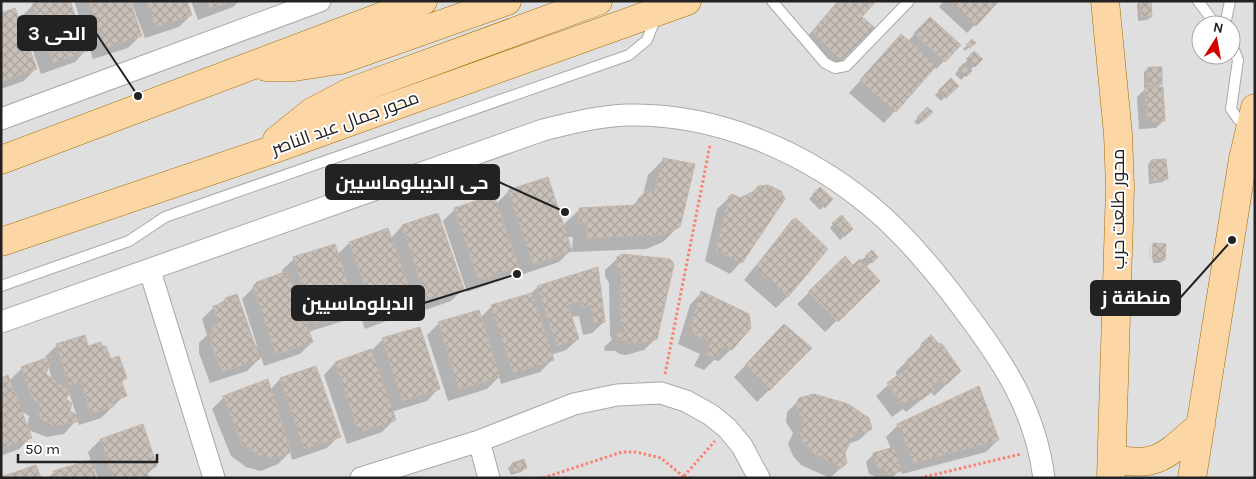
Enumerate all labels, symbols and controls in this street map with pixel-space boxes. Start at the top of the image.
north arrow [1191,15,1241,65]
callout: الحى 3 [18,16,96,50]
text: N [1212,18,1225,37]
text: الحى 3 [28,23,86,45]
street label: محور جمال عبد الناصر [267,86,422,160]
street label: محور طلعت حرب [1107,149,1129,269]
callout: حى الديبلوماسيين [326,165,499,199]
text: حى الديبلوماسيين [336,172,488,194]
callout: منطقة ز [1091,281,1180,315]
callout: الدبلوماسيين [292,286,424,320]
text: منطقة ز [1100,287,1171,310]
text: الدبلوماسيين [302,293,414,315]
scale bar [18,432,156,464]
text: 50 m [25,440,60,458]

